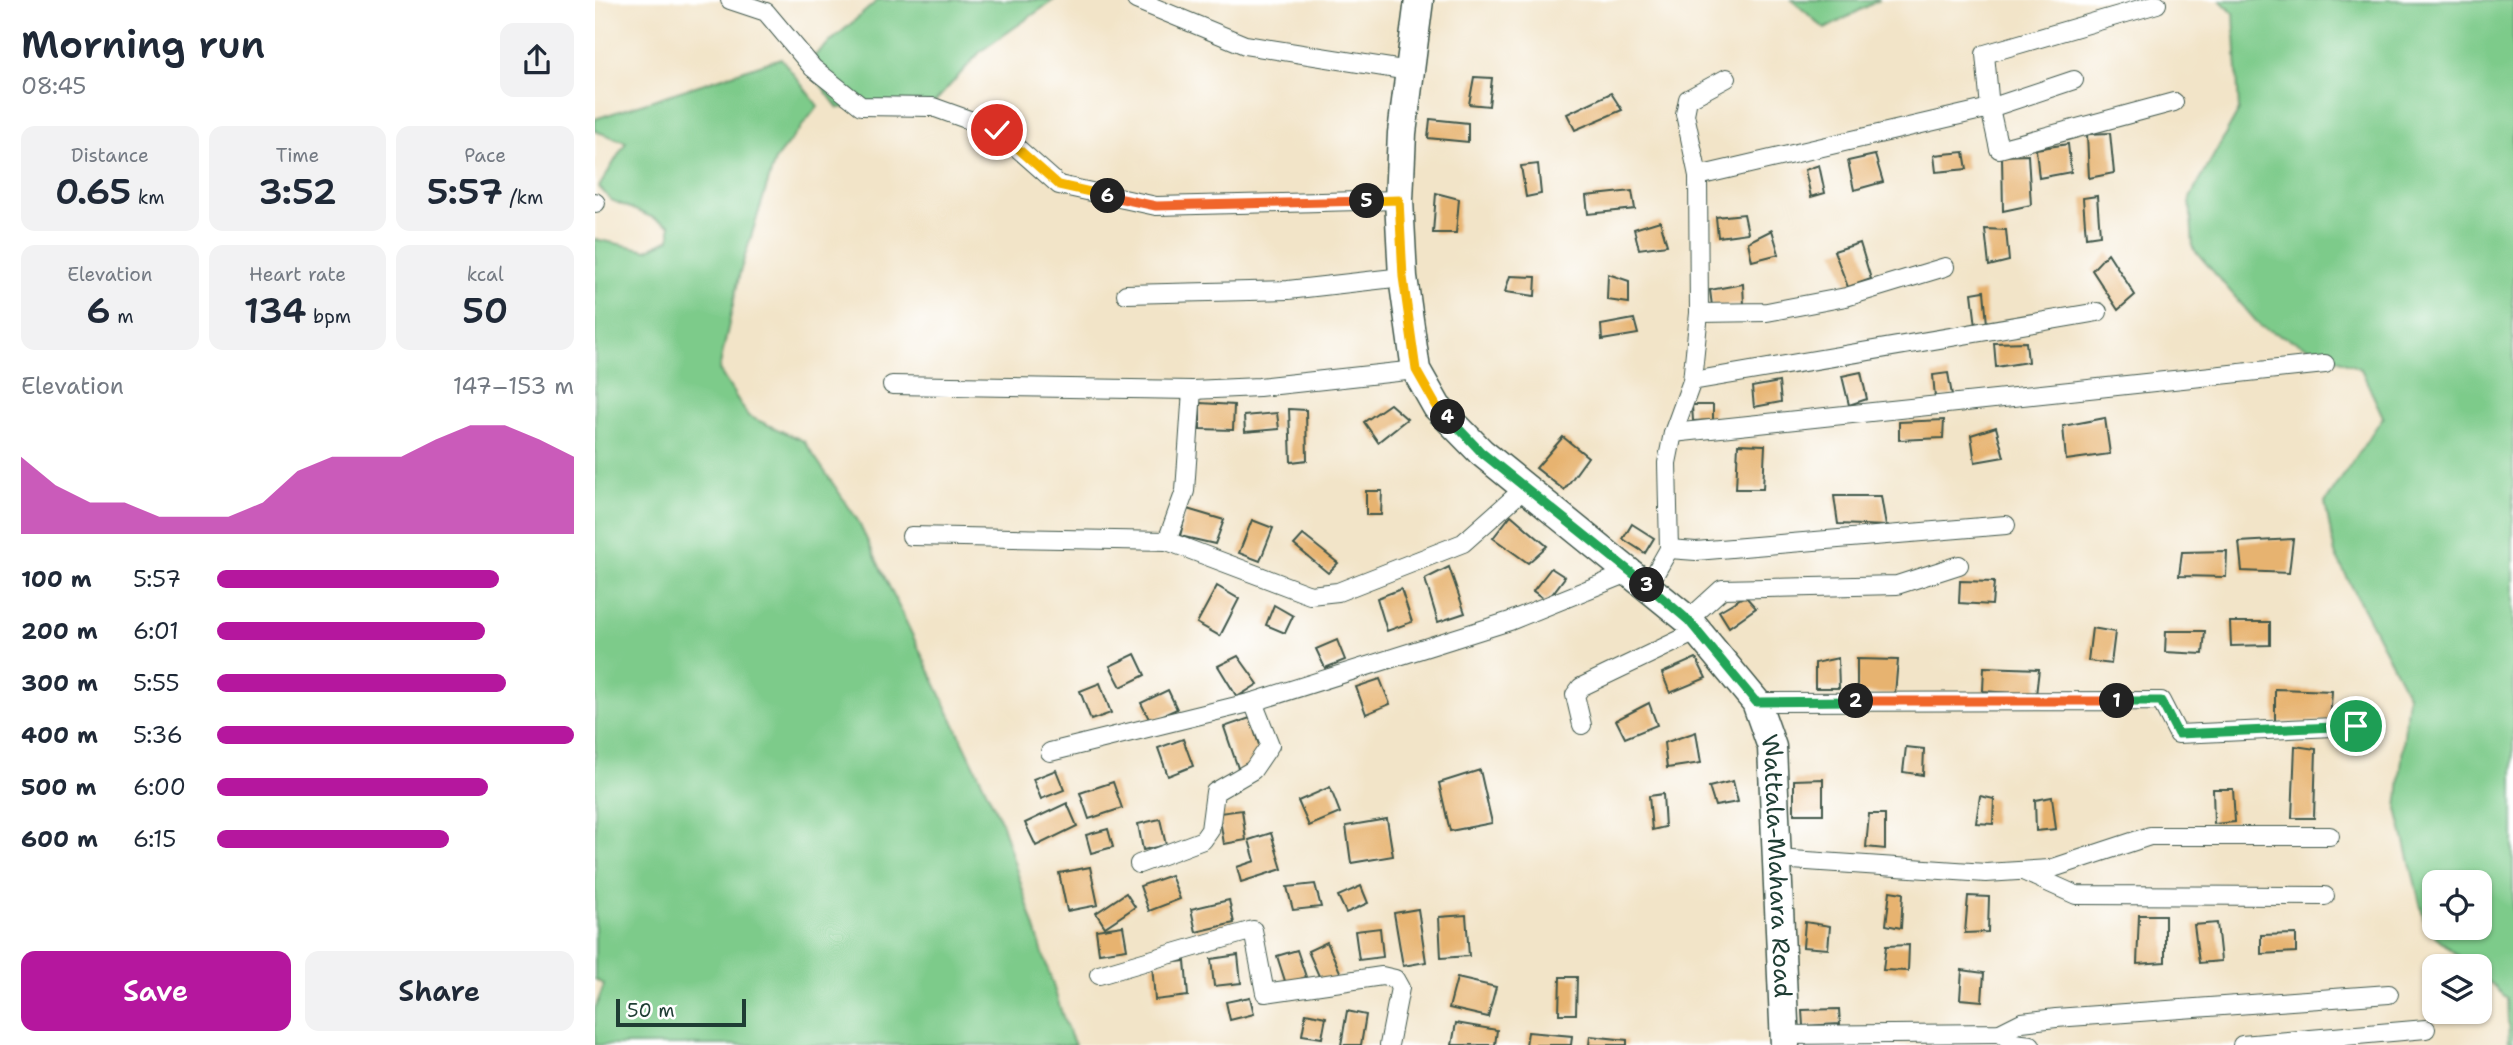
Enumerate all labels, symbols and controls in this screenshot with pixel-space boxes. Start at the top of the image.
text: Morning run [21,19,265,70]
button: share [500,23,574,97]
text: 08:45 [21,71,86,101]
pin [967,100,1027,160]
icon: check [978,111,1016,149]
text: Distance [71,143,149,168]
text: Time [276,143,319,168]
text: Pace [464,143,506,168]
text: 0.65 [55,168,131,215]
text: 3:52 [258,168,337,215]
text: 5:57 [427,168,503,215]
pin: 6 [1091,178,1125,214]
text: 6 [1101,183,1114,208]
pin: 5 [1349,184,1385,218]
text: km [131,185,165,210]
text: /km [503,185,544,210]
text: 5 [1361,188,1372,213]
text: Elevation [67,262,152,287]
text: Heart rate [249,262,346,287]
text: kcal [467,262,504,287]
text: 6 [86,287,111,334]
text: 134 [244,287,307,334]
text: 50 [462,287,508,334]
text: m [111,304,134,329]
text: bpm [307,304,351,329]
text: Elevation [21,371,124,401]
text: 147–153 m [453,371,574,401]
pin: 4 [1431,400,1465,434]
text: 4 [1441,404,1454,429]
text: 100 m [21,564,92,594]
text: 5:57 [133,564,181,594]
pin: 3 [1629,568,1665,602]
text: 3 [1640,572,1653,597]
text: 200 m [21,616,98,646]
text: 6:01 [133,616,179,646]
text: 300 m [21,668,98,698]
text: 5:55 [133,668,179,698]
pin: 2 [1839,684,1873,718]
pin: 1 [2099,684,2135,718]
text: 2 [1849,688,1862,713]
text: 1 [2112,688,2121,713]
pin [2326,696,2386,756]
icon: arrive [2337,707,2375,745]
text: 400 m [21,720,98,750]
text: 5:36 [133,720,183,750]
street label: Wattala-Mahara Road [1753,730,1799,998]
text: 500 m [21,772,96,802]
text: 6:00 [133,772,186,802]
text: 600 m [21,824,98,854]
text: 6:15 [133,824,176,854]
map controls [2422,870,2492,1024]
button: locate [2422,870,2492,940]
button: Save [21,951,291,1031]
button: Share [305,951,574,1031]
button: layers [2422,954,2492,1024]
scale bar [616,996,745,1028]
text: 50 m [627,998,675,1023]

